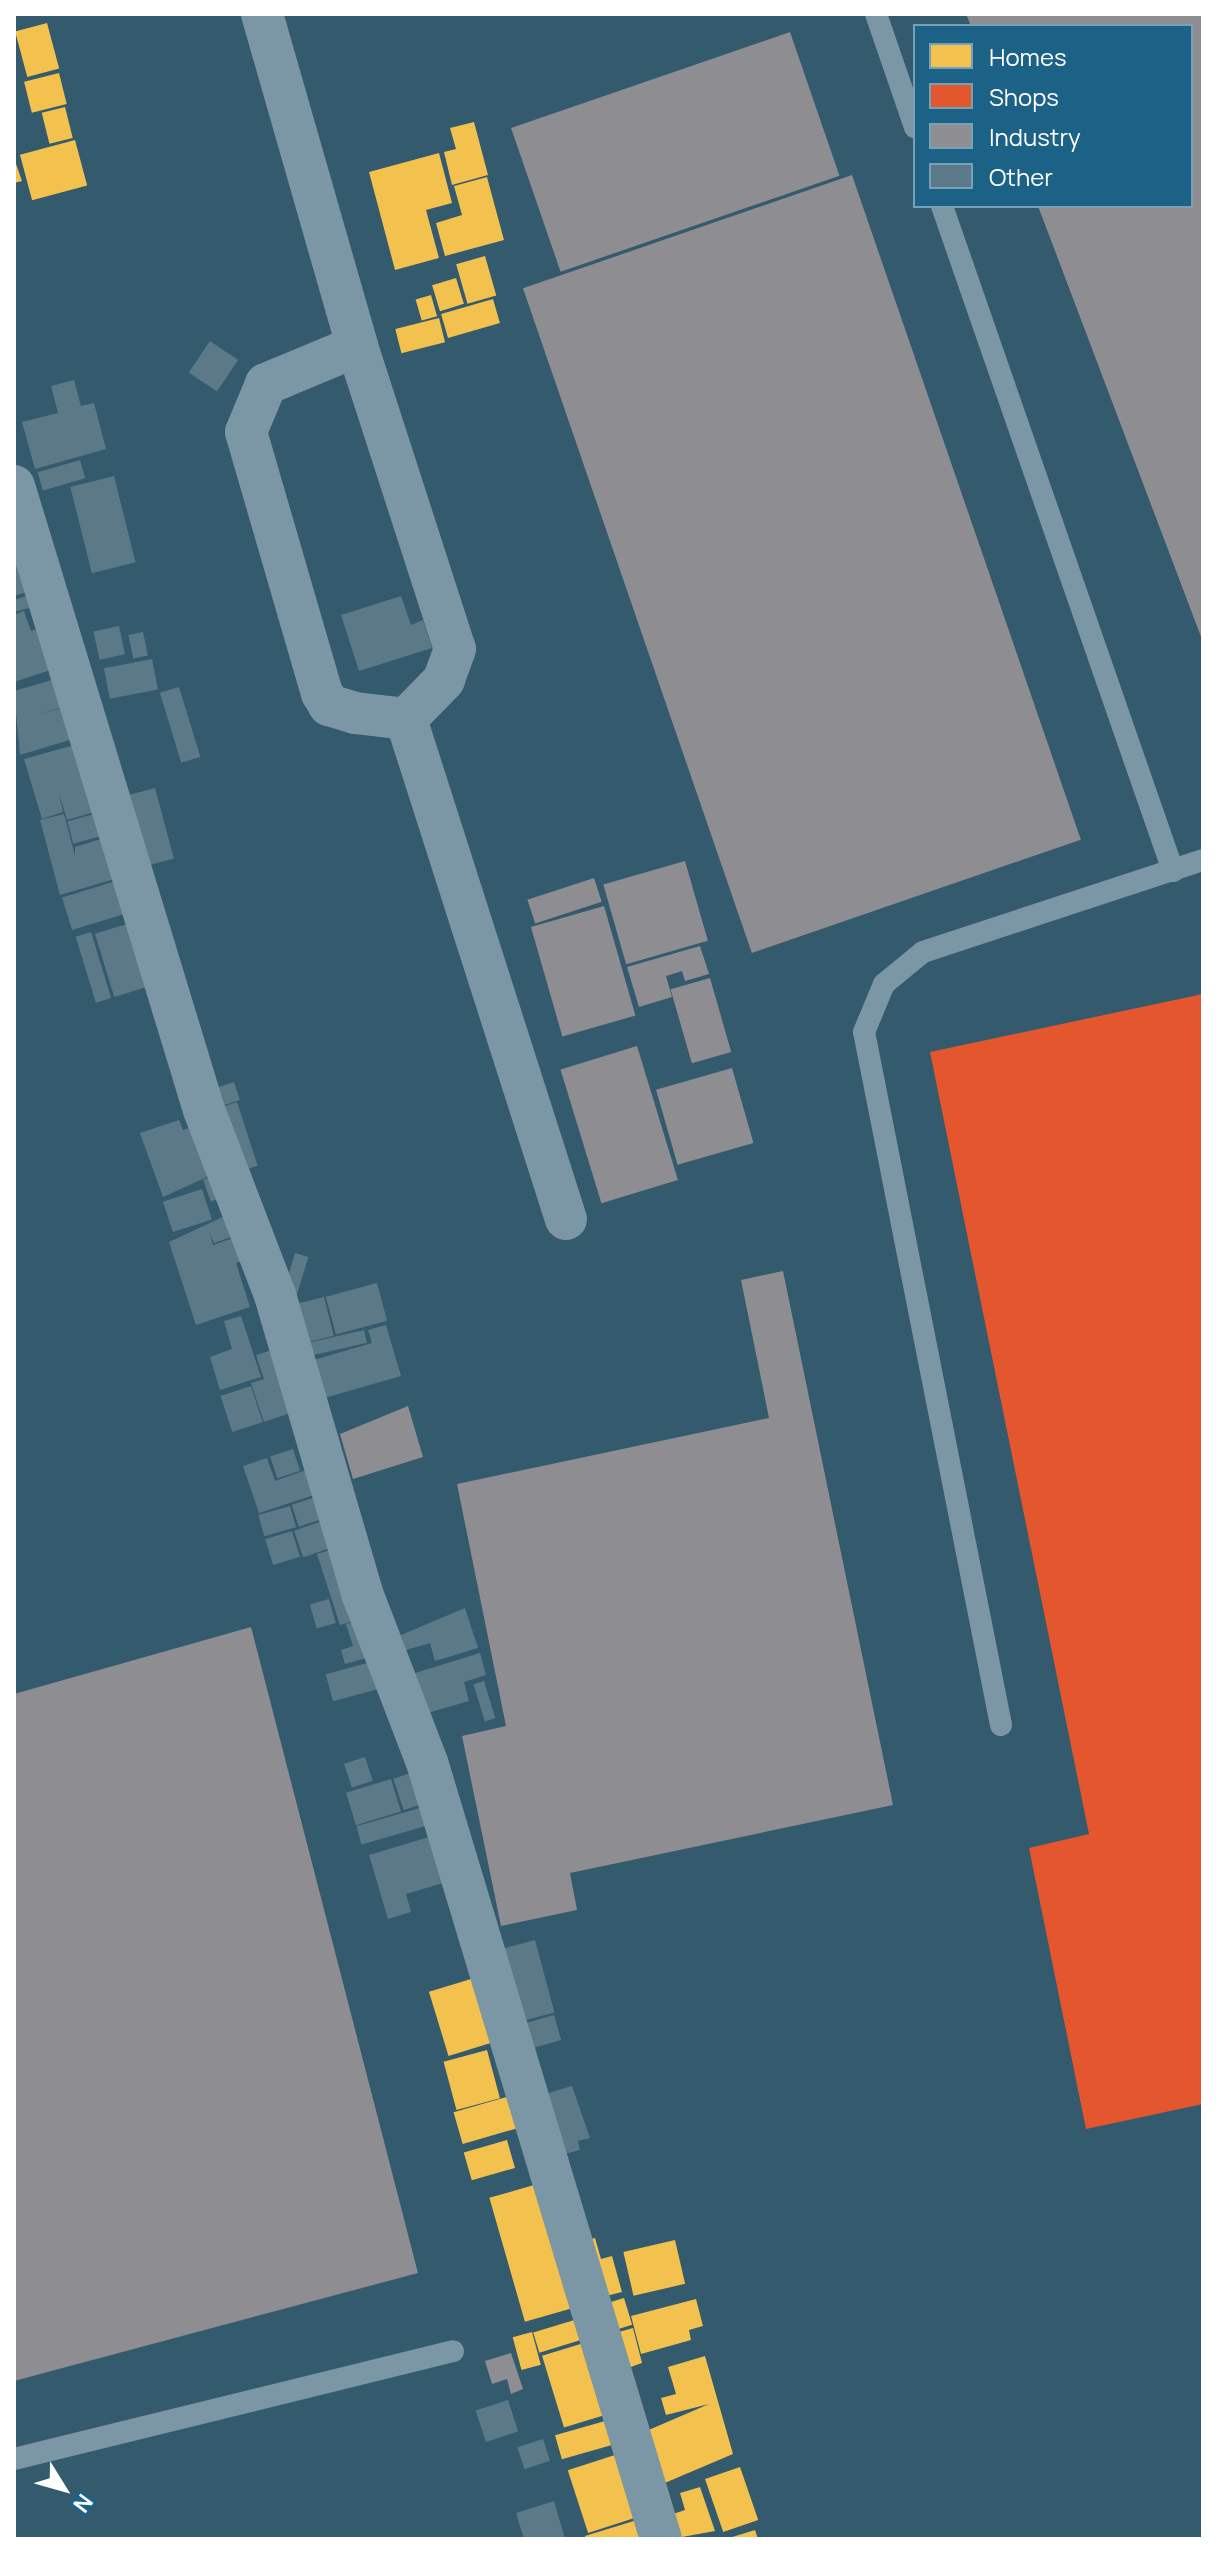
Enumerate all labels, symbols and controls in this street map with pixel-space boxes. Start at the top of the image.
legend [913,24,1193,208]
text: Homes [989,40,1067,73]
text: Shops [989,80,1059,113]
text: Industry [989,120,1081,153]
text: Other [989,160,1053,193]
north arrow [24,2449,104,2529]
text: N [66,2488,100,2519]

